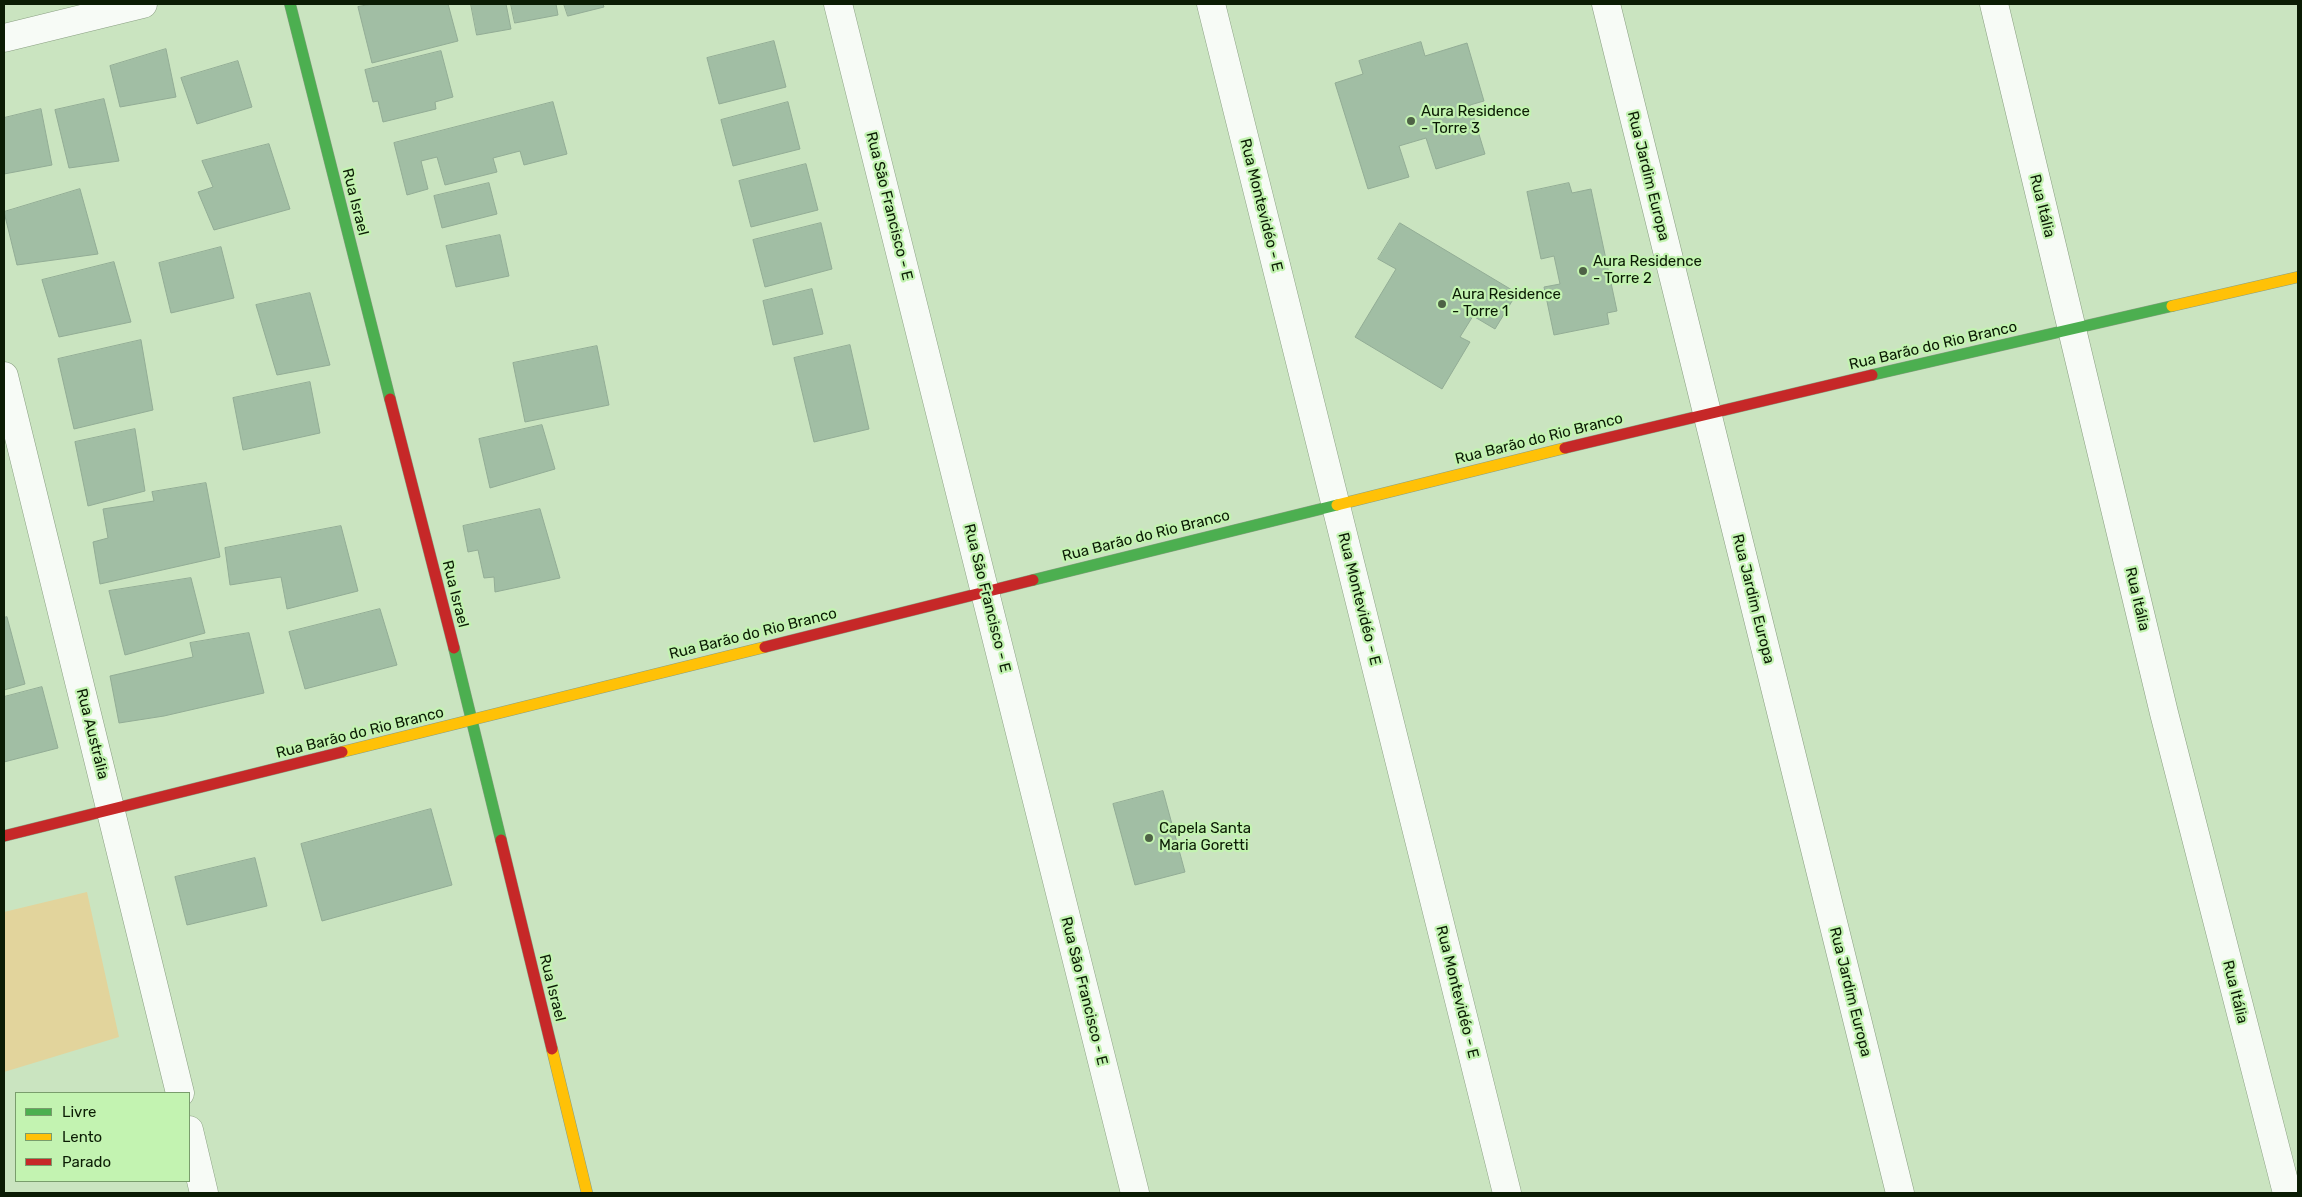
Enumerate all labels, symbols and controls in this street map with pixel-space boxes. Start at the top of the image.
place label: Aura Residence - Torre 3 [1421,103,1530,138]
street label: Rua Jardim Europa [1623,109,1673,243]
marker: Aura Residence - Torre 3 [1405,115,1417,127]
street label: Rua São Francisco - E [862,130,916,282]
street label: Rua Montevidéo - E [1236,137,1286,273]
street label: Rua Israel [338,167,372,237]
street label: Rua Itália [2025,172,2059,240]
place label: Aura Residence - Torre 2 [1593,253,1702,288]
marker: Aura Residence - Torre 2 [1577,265,1589,277]
place label: Aura Residence - Torre 1 [1452,286,1561,321]
marker: Aura Residence - Torre 1 [1436,298,1448,310]
street label: Rua Barão do Rio Branco [1847,318,2019,374]
street label: Rua Barão do Rio Branco [1453,409,1625,469]
street label: Rua Barão do Rio Branco [1060,506,1232,566]
street label: Rua São Francisco - E [960,522,1014,674]
street label: Rua Montevidéo - E [1334,531,1384,667]
street label: Rua Jardim Europa [1728,532,1778,666]
street label: Rua Israel [438,559,472,629]
street label: Rua Itália [2121,566,2153,632]
street label: Rua Barão do Rio Branco [667,604,839,664]
street label: Rua Austrália [72,687,112,781]
street label: Rua Barão do Rio Branco [274,703,446,763]
place label: Capela Santa Maria Goretti [1159,820,1251,855]
marker: Capela Santa Maria Goretti [1143,832,1155,844]
street label: Rua São Francisco - E [1057,915,1111,1067]
street label: Rua Montevidéo - E [1432,924,1482,1060]
street label: Rua Jardim Europa [1825,925,1875,1059]
street label: Rua Israel [535,953,569,1023]
street label: Rua Itália [2218,958,2252,1026]
legend [15,1092,190,1182]
text: Livre [62,1103,96,1121]
text: Lento [62,1128,102,1146]
text: Parado [62,1153,111,1171]

